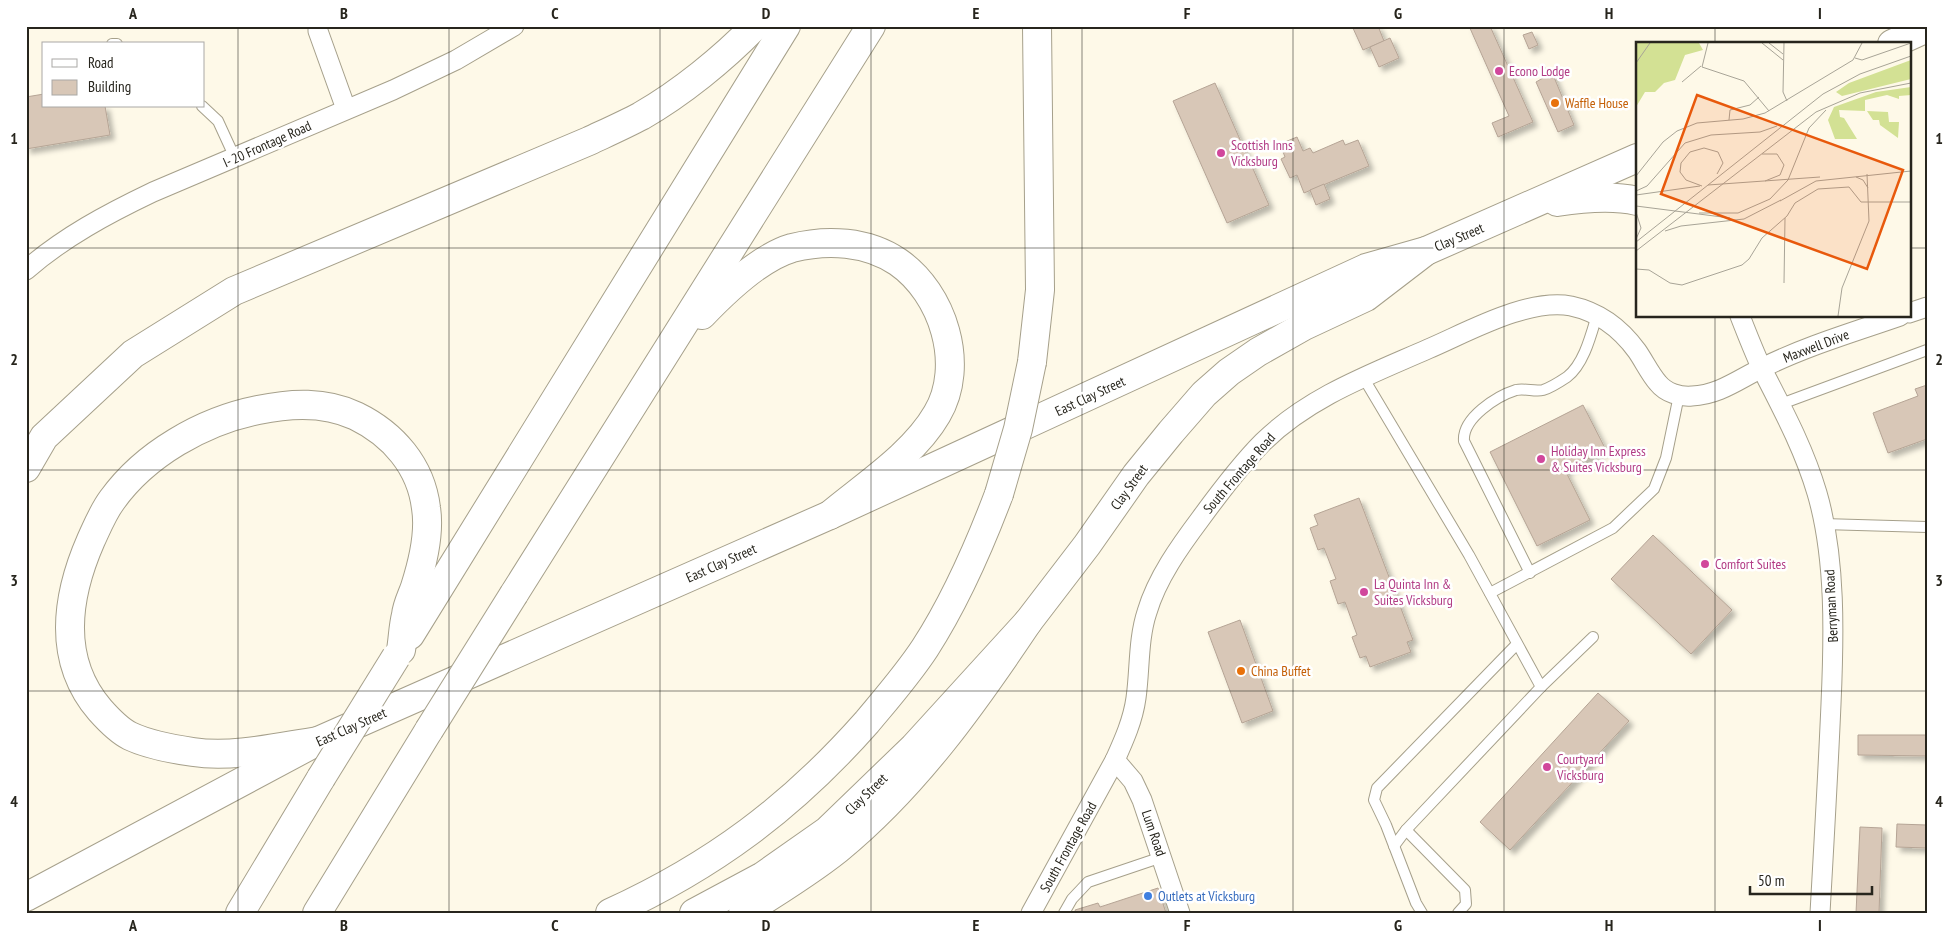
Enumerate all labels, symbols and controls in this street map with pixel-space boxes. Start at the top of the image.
text: A [128,3,138,23]
text: B [340,3,348,23]
text: C [551,3,559,23]
text: D [762,3,771,23]
text: E [973,3,980,23]
text: F [1184,3,1191,23]
text: G [1394,3,1402,23]
text: H [1605,3,1613,23]
text: I [1818,3,1822,23]
legend [42,42,205,108]
inset map [1636,42,1910,318]
text: Road [88,53,114,72]
place label: Econo Lodge [1509,62,1570,80]
marker: Econo Lodge [1493,65,1505,77]
text: Building [88,77,131,96]
place label: Waffle House [1565,94,1629,112]
marker: Waffle House [1549,97,1561,109]
street label: I- 20 Frontage Road [220,116,314,172]
text: 1 [10,128,18,148]
text: 1 [1935,128,1943,148]
place label: Scottish Inns Vicksburg [1230,136,1293,170]
marker: Scottish Inns Vicksburg [1215,147,1227,159]
street label: Clay Street [1432,218,1487,255]
street label: Maxwell Drive [1781,325,1852,367]
text: 2 [10,349,18,369]
text: 2 [1935,349,1943,369]
street label: East Clay Street [1052,372,1128,420]
street label: South Frontage Road [1199,429,1279,517]
place label: Holiday Inn Express & Suites Vicksburg [1551,442,1646,476]
marker: Holiday Inn Express & Suites Vicksburg [1535,453,1547,465]
street label: Clay Street [1106,461,1152,513]
street label: East Clay Street [683,539,759,587]
place label: Comfort Suites [1715,555,1786,573]
marker: Comfort Suites [1699,558,1711,570]
street label: Berryman Road [1820,569,1842,643]
text: 3 [10,570,18,590]
text: 3 [1935,570,1943,590]
place label: La Quinta Inn & Suites Vicksburg [1374,575,1453,609]
marker: La Quinta Inn & Suites Vicksburg [1358,586,1370,598]
place label: China Buffet [1251,662,1311,680]
marker: China Buffet [1235,665,1247,677]
street label: East Clay Street [313,703,389,751]
place label: Courtyard Vicksburg [1556,750,1604,784]
marker: Courtyard Vicksburg [1541,761,1553,773]
street label: Clay Street [841,769,891,819]
text: 4 [10,791,18,811]
text: 4 [1935,791,1943,811]
street label: South Frontage Road [1036,798,1100,896]
street label: Lum Road [1138,808,1170,858]
scale bar [1750,864,1873,896]
text: 50 m [1758,871,1784,890]
place label: Outlets at Vicksburg [1158,887,1255,905]
marker: Outlets at Vicksburg [1142,890,1154,902]
text: A [128,915,138,935]
text: B [340,915,348,935]
text: C [551,915,559,935]
text: D [762,915,771,935]
text: E [973,915,980,935]
text: F [1184,915,1191,935]
text: G [1394,915,1402,935]
text: H [1605,915,1613,935]
text: I [1818,915,1822,935]

